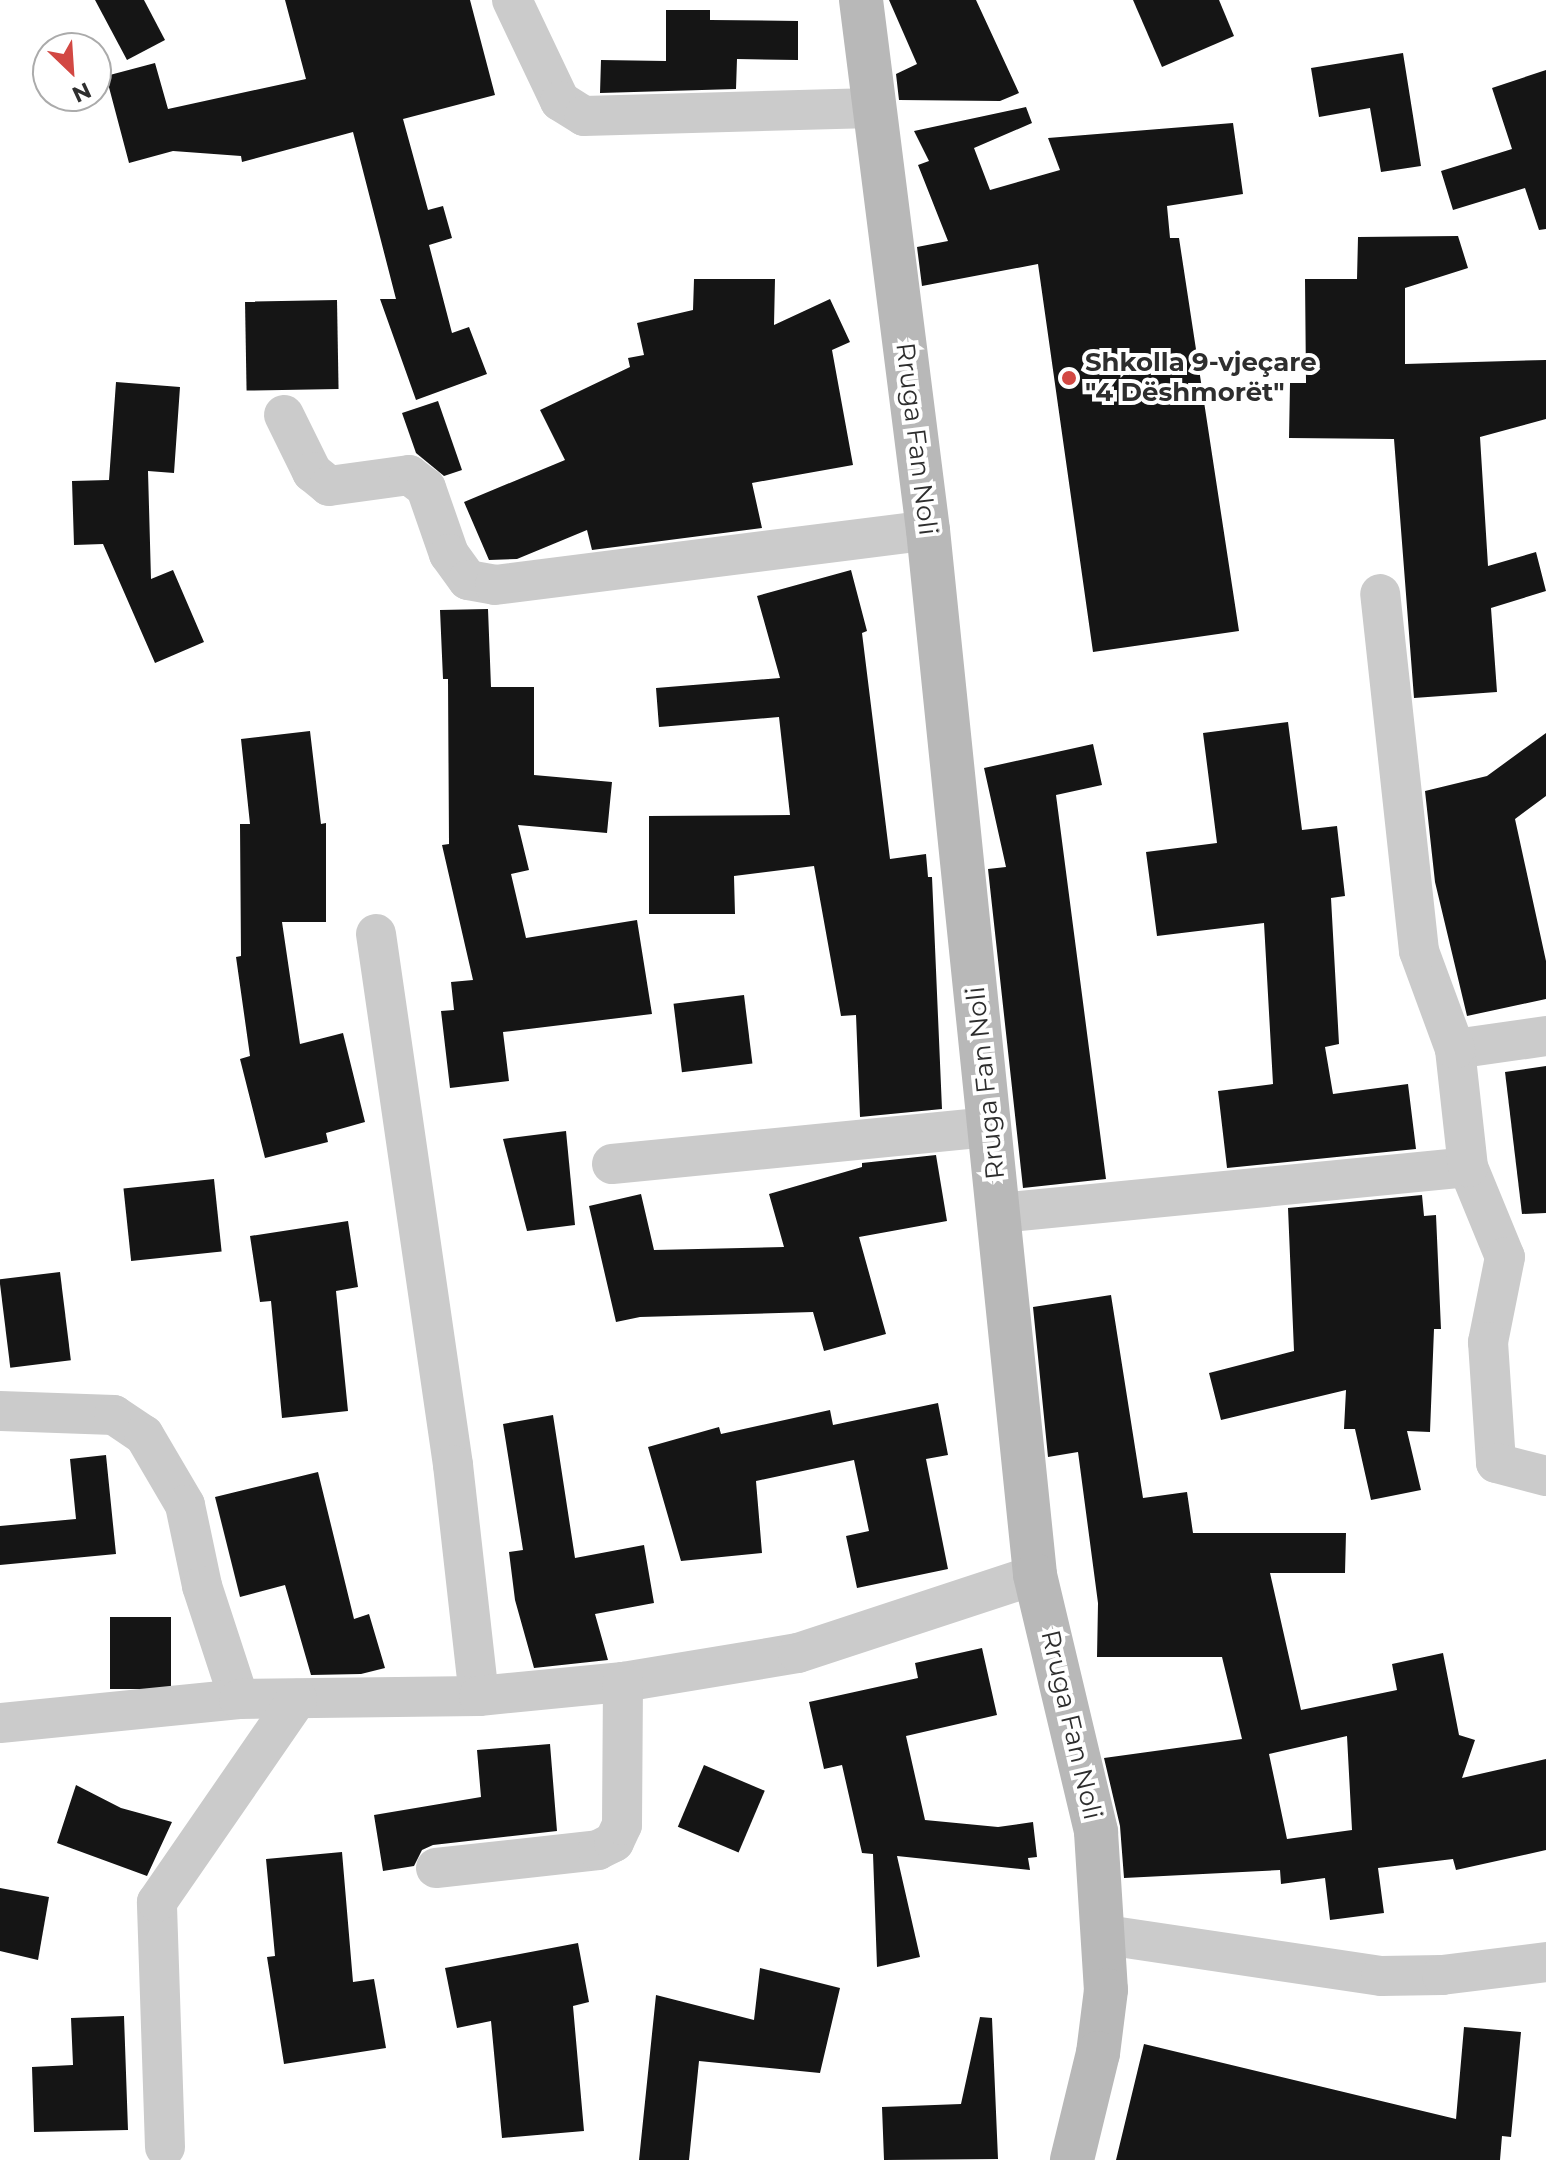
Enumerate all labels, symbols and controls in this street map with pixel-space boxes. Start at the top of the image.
north arrow [32,32,112,112]
text: N [68,76,95,108]
street label: Rruga Fan Noli [889,341,943,537]
place label: Shkolla 9-vjeçare "4 Dëshmorët" [1085,347,1317,408]
marker: Shkolla 9-vjeçare "4 Dëshmorët" [1060,369,1078,387]
street label: Rruga Fan Noli [960,985,1012,1181]
street label: Rruga Fan Noli [1034,1627,1108,1823]

